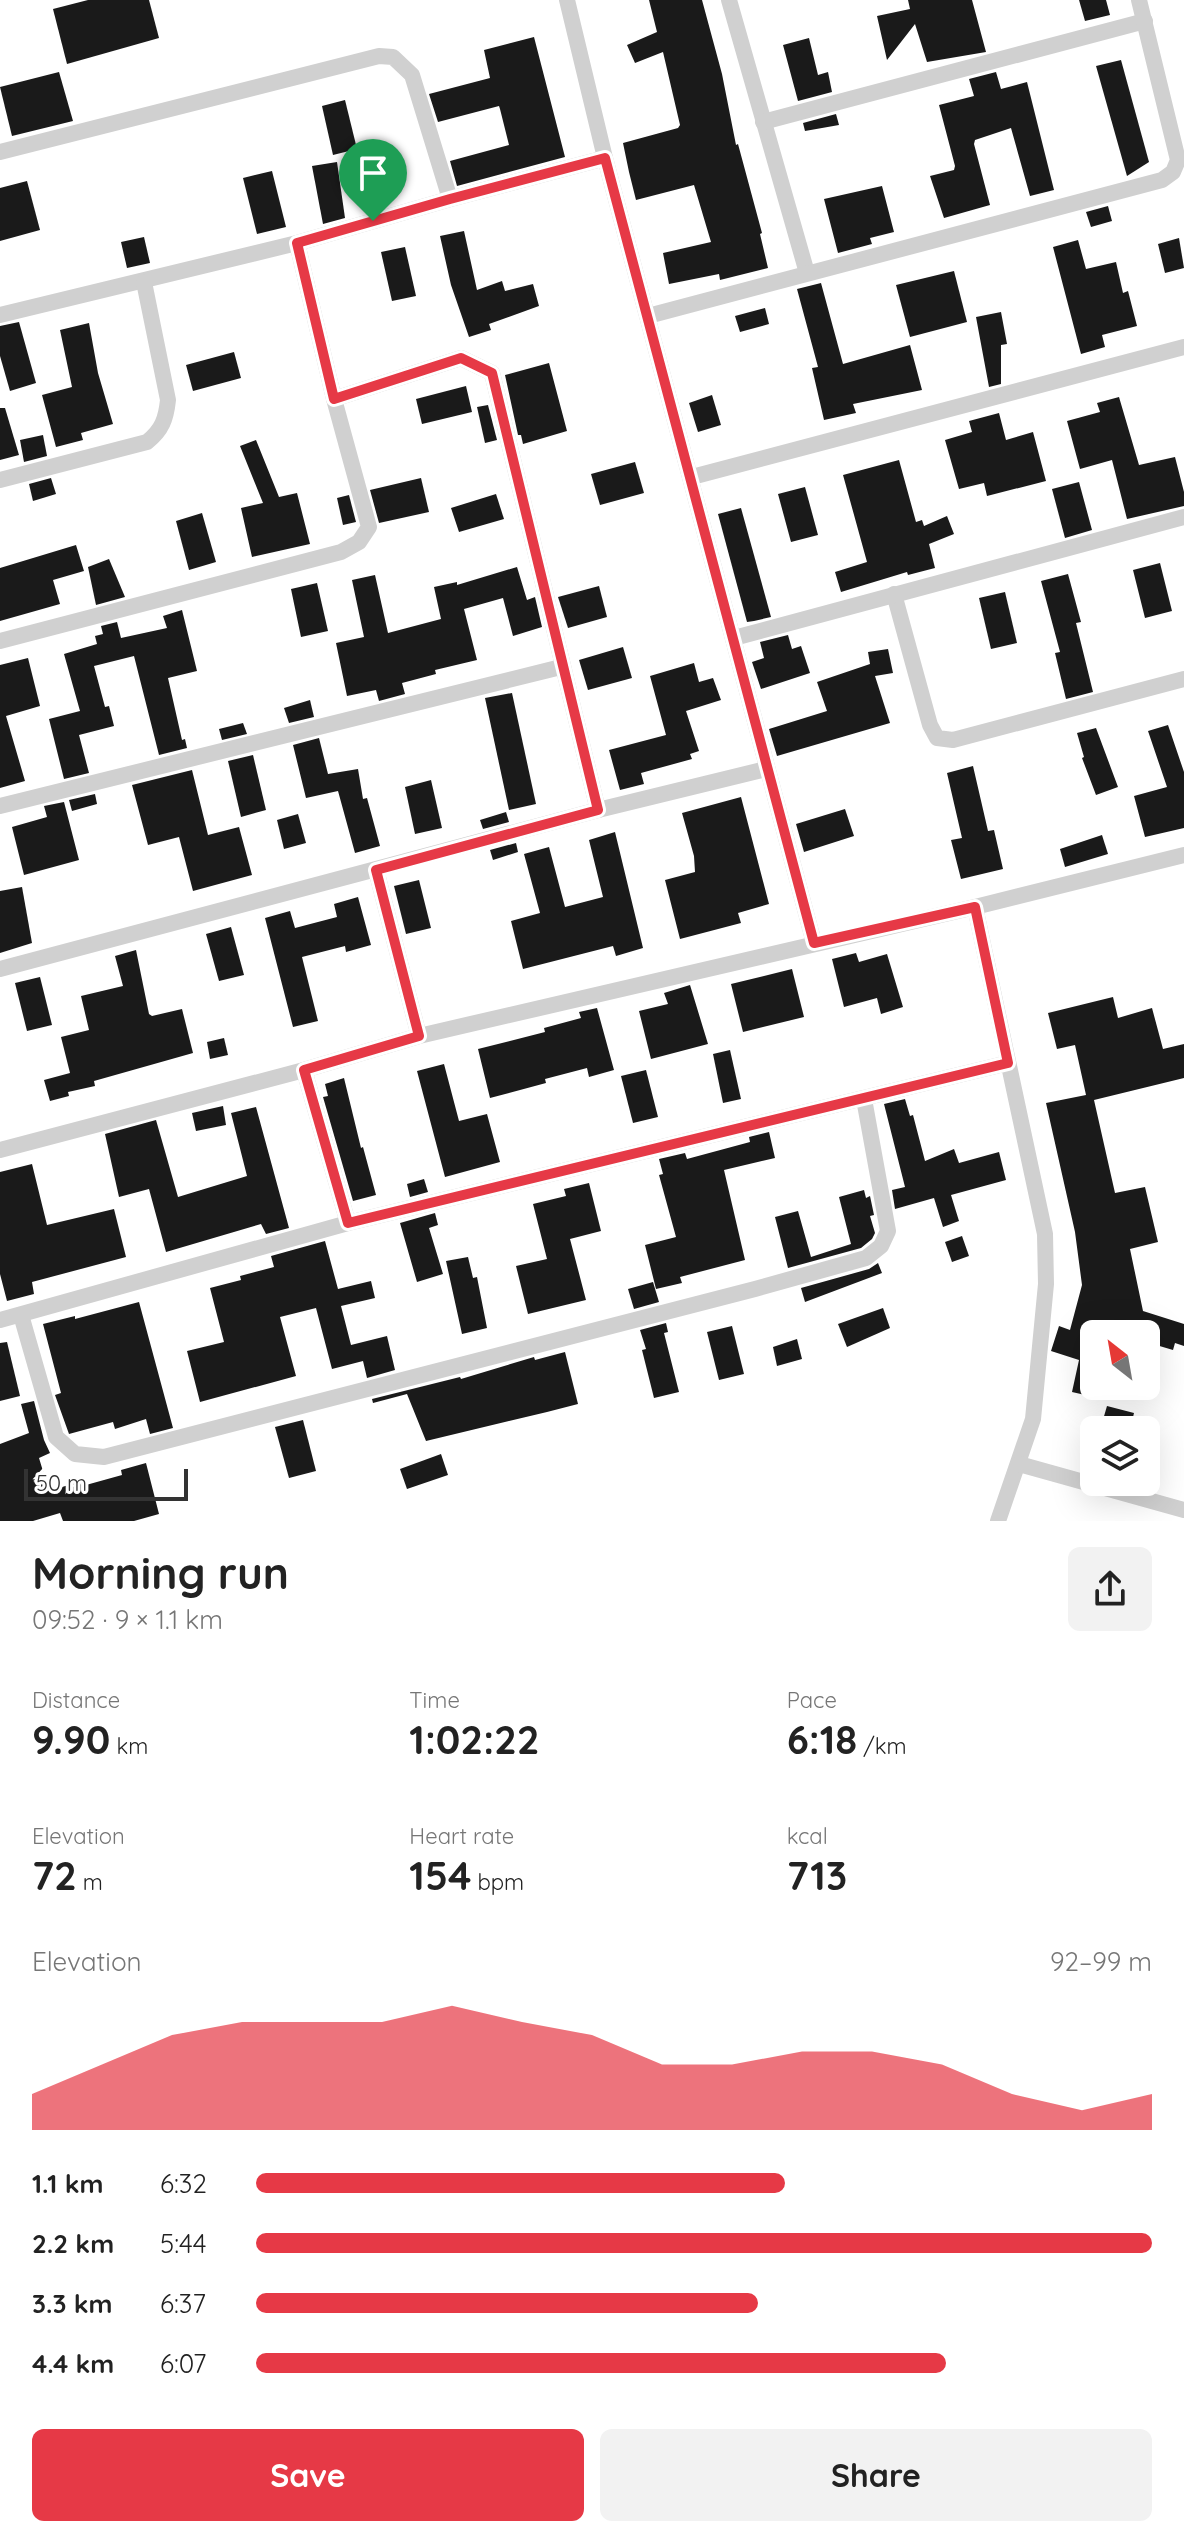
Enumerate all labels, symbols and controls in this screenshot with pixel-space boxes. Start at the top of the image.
pin [339,139,407,221]
icon: arrive [351,151,395,195]
north arrow [1080,1320,1160,1400]
map controls [1080,1320,1160,1496]
button: layers [1080,1416,1160,1496]
scale bar [24,1465,188,1501]
text: 50 m [36,1469,87,1497]
text: Morning run [32,1545,289,1600]
button: share [1068,1547,1152,1631]
text: 09:52 · 9 × 1.1 km [32,1603,223,1636]
text: Distance [32,1686,120,1714]
text: Time [409,1686,460,1714]
text: Pace [787,1686,837,1714]
text: 9.90 [32,1714,110,1764]
text: 1:02:22 [409,1714,540,1764]
text: 6:18 [787,1714,857,1764]
text: km [110,1732,148,1760]
text: /km [857,1732,907,1760]
text: Elevation [32,1822,125,1850]
text: Heart rate [409,1822,514,1850]
text: kcal [787,1822,828,1850]
text: 72 [32,1850,77,1900]
text: 154 [409,1850,471,1900]
text: 713 [787,1850,847,1900]
text: m [77,1868,103,1896]
text: bpm [471,1868,524,1896]
text: Elevation [32,1945,142,1978]
text: 92–99 m [1050,1945,1152,1978]
text: 1.1 km [32,2167,103,2200]
text: 6:32 [160,2167,207,2200]
text: 2.2 km [32,2227,114,2260]
text: 5:44 [160,2227,206,2260]
text: 3.3 km [32,2287,112,2320]
text: 6:37 [160,2287,206,2320]
text: 4.4 km [32,2347,114,2380]
text: 6:07 [160,2347,206,2380]
button: Save [32,2429,584,2521]
button: Share [600,2429,1152,2521]

